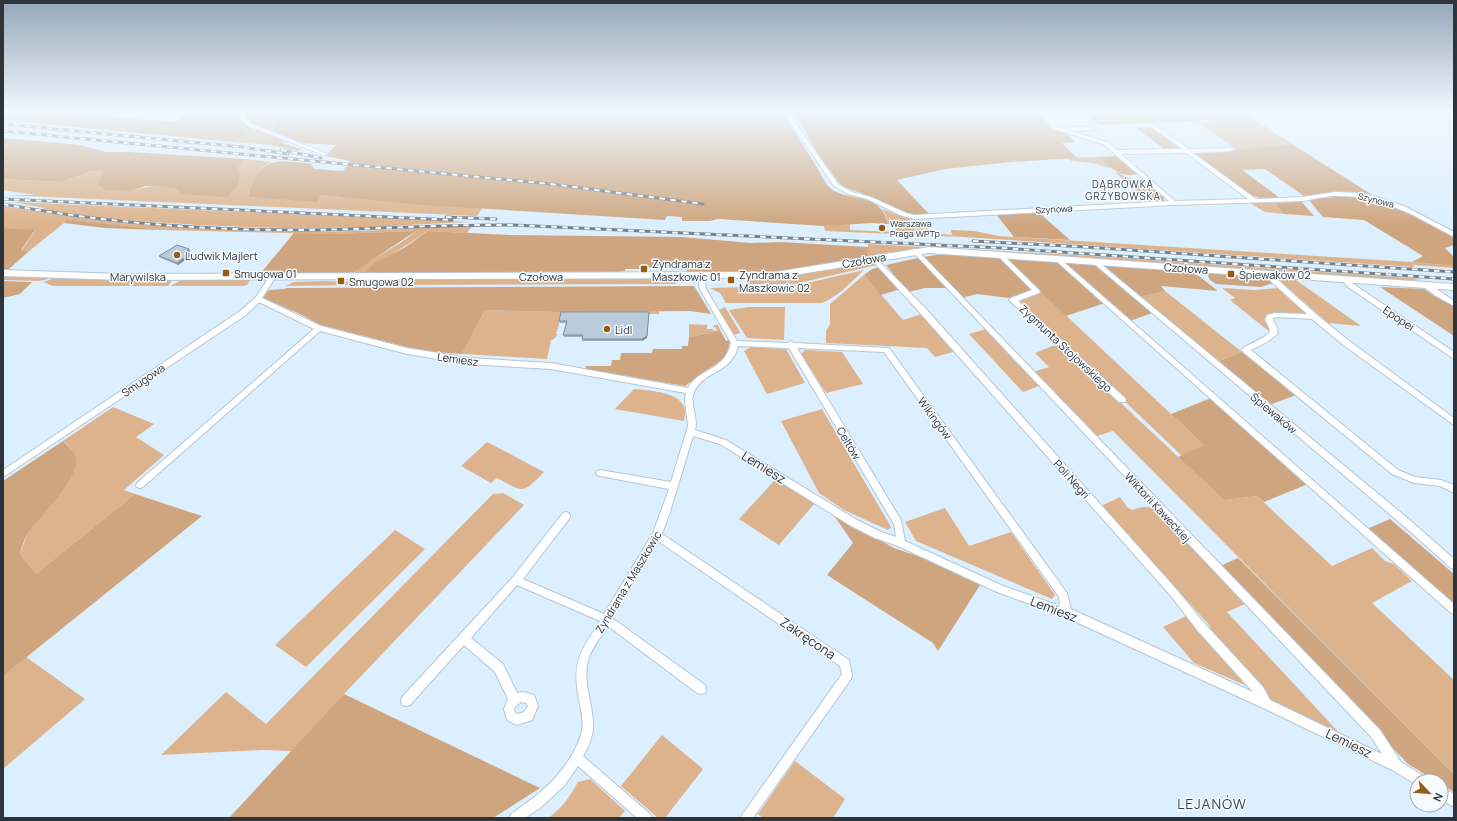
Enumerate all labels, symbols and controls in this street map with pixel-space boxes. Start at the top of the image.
district label: DĄBRÓWKA GRZYBOWSKA [1085,177,1161,203]
street label: Szynowa [1356,189,1396,211]
street label: Szynowa [1035,202,1073,216]
place label: Warszawa Praga WPTp [890,217,940,240]
marker: Warszawa Praga WPTp [877,223,887,233]
place label: Ludwik Majlert [185,248,258,263]
street label: Czołowa [841,249,887,271]
marker: Ludwik Majlert [172,250,182,260]
place label: Zyndrama z Maszkowic 01 [652,256,721,284]
street label: Czołowa [1163,259,1209,277]
marker: Zyndrama z Maszkowic 01 [639,264,649,274]
place label: Smugowa 01 [234,266,297,281]
place label: Zyndrama z Maszkowic 02 [739,267,810,295]
place label: Śpiewaków 02 [1239,267,1311,282]
marker: Smugowa 01 [221,268,231,278]
street label: Marywilska [110,269,166,284]
street label: Czołowa [519,269,563,284]
marker: Śpiewaków 02 [1226,269,1236,279]
place label: Smugowa 02 [349,274,414,289]
marker: Zyndrama z Maszkowic 02 [726,275,736,285]
marker: Smugowa 02 [336,276,346,286]
street label: Zygmunta Stojowskiego [1016,301,1116,395]
street label: Epopei [1380,302,1418,334]
place label: Lidl [615,322,632,337]
marker: Lidl [602,324,612,334]
street label: Lemiesz [436,349,480,369]
street label: Smugowa [118,360,168,400]
street label: Śpiewaków [1248,389,1301,437]
street label: Wikingów [915,394,956,442]
street label: Celtów [833,424,865,463]
street label: Lemiesz [738,446,790,488]
street label: Poli Negri [1051,456,1093,502]
street label: Wiktorii Kaweckiej [1122,469,1194,545]
street label: Zyndrama z Maszkowic [591,528,665,636]
street label: Lemiesz [1028,592,1080,626]
street label: Zakręcona [777,613,839,663]
street label: Lemiesz [1323,724,1375,762]
north arrow [1409,773,1449,813]
text: N [1430,791,1447,805]
district label: LEJANÓW [1177,794,1247,813]

